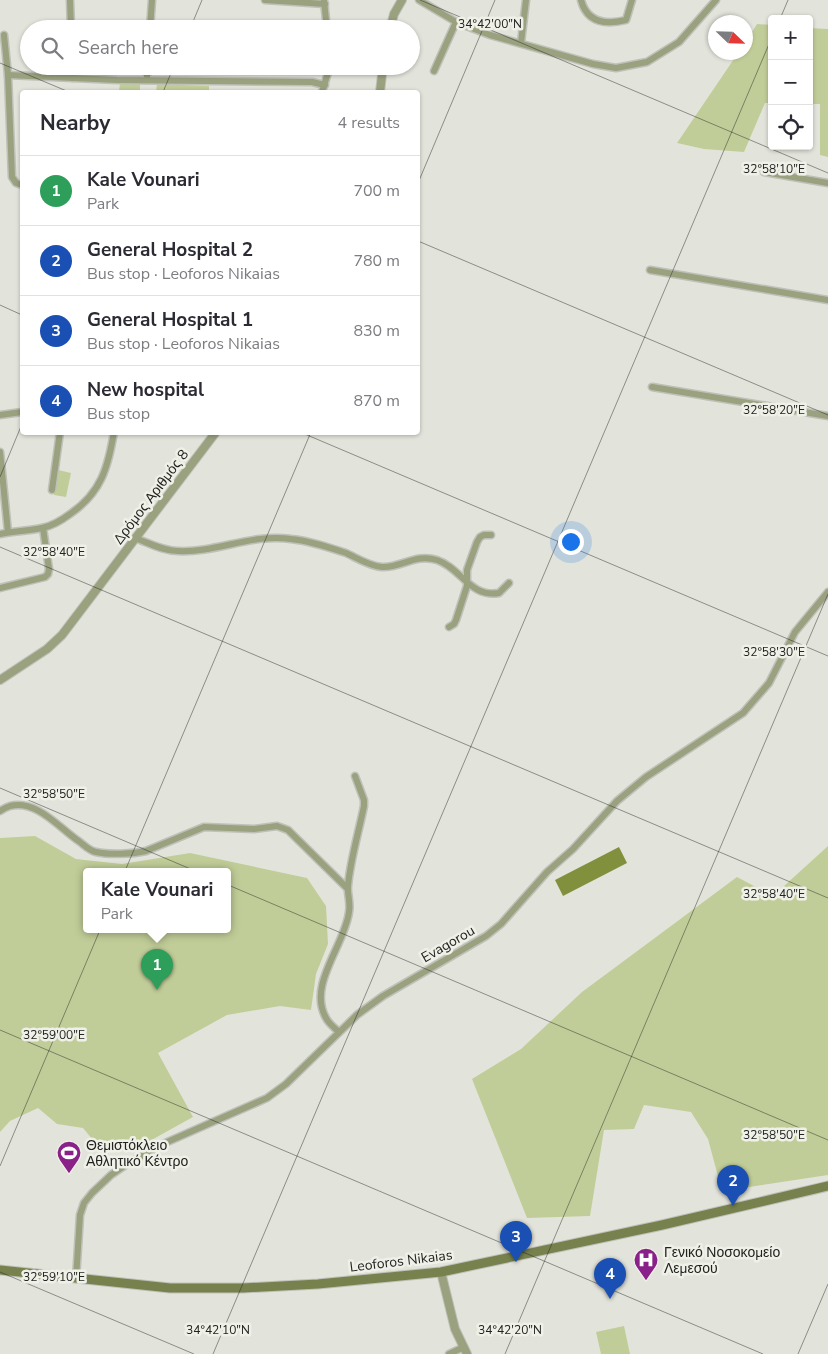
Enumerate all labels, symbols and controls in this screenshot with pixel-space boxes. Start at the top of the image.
north arrow [708,15,753,60]
map controls [768,15,813,150]
button: + [768,15,813,60]
text: 34°42'00"N [458,16,522,32]
search box [20,20,420,75]
icon: search [38,34,66,62]
text: Search here [78,35,179,61]
button: − [768,60,813,105]
button: locate [768,105,813,150]
text: Nearby [40,109,110,137]
text: 4 results [338,112,400,134]
text: 32°58'10"E [743,161,805,177]
text: Kale Vounari [87,167,200,193]
text: 1 [51,180,61,202]
text: 700 m [353,180,400,202]
text: Park [87,193,119,215]
text: General Hospital 2 [87,237,253,263]
text: 2 [51,250,61,272]
text: 780 m [353,250,400,272]
text: Bus stop · Leoforos Nikaias [87,263,280,285]
text: General Hospital 1 [87,307,253,333]
text: 3 [51,320,61,342]
text: 830 m [353,320,400,342]
text: Bus stop · Leoforos Nikaias [87,333,280,355]
text: New hospital [87,377,204,403]
text: 4 [51,390,61,412]
text: 870 m [353,390,400,412]
text: 32°58'20"E [743,402,805,418]
text: Bus stop [87,403,150,425]
street label: Δρόμος Αριθμός 8 [109,446,193,548]
your location [558,529,584,555]
text: 32°58'40"E [23,544,85,560]
text: 32°58'30"E [743,644,805,660]
text: 32°58'50"E [23,786,85,802]
popup [83,868,231,933]
text: Kale Vounari [101,877,213,903]
text: 32°58'40"E [743,886,805,902]
text: Park [101,903,133,925]
street label: Evagorou [418,921,478,967]
pin: 1 [141,949,173,990]
text: 32°59'00"E [23,1027,85,1043]
text: 32°58'50"E [743,1127,805,1143]
place label: Θεμιστόκλειο Αθλητικό Κέντρο [86,1136,189,1171]
sports icon: Θεμιστόκλειο Αθλητικό Κέντρο [56,1140,82,1174]
pin: 2 [717,1165,749,1206]
pin: 3 [500,1221,532,1262]
place label: Γενικό Νοσοκομείο Λεμεσού [664,1243,780,1278]
street label: Leoforos Nikaias [349,1245,454,1277]
hospital icon: Γενικό Νοσοκομείο Λεμεσού [633,1247,659,1281]
pin: 4 [594,1258,626,1299]
text: 32°59'10"E [23,1269,85,1285]
text: 34°42'10"N [186,1322,250,1338]
text: 34°42'20"N [478,1322,542,1338]

